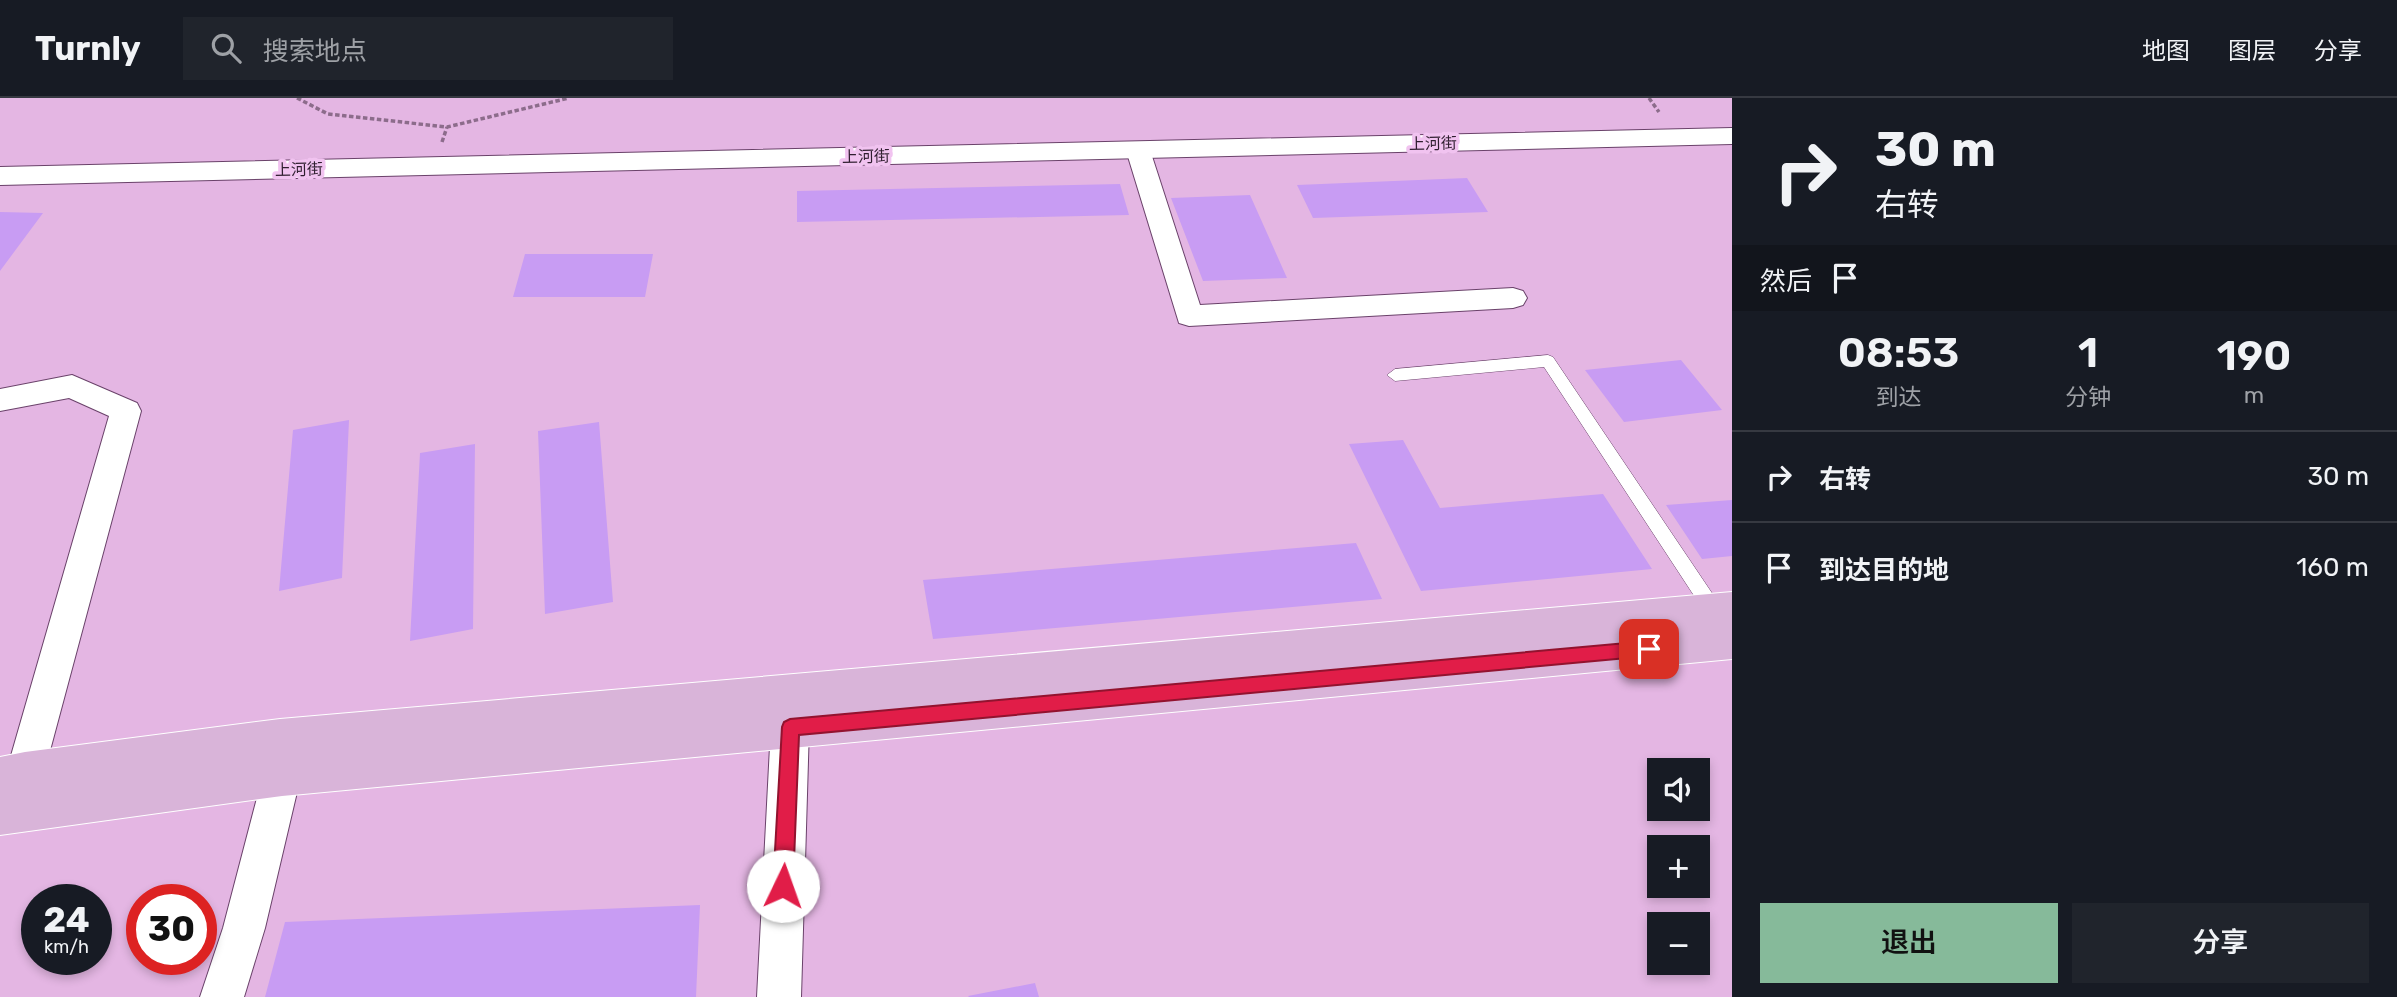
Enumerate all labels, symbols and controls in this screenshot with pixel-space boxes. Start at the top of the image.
search box [183,17,673,80]
text: Turnly [35,29,141,68]
icon: search [207,29,245,67]
text: 搜索地点 [263,36,367,67]
text: 地图 [2142,37,2190,65]
text: 图层 [2228,37,2276,65]
text: 分享 [2314,37,2362,65]
text: 30 m [1875,120,1996,178]
icon: right [1760,126,1851,217]
street label: 上河街 [1409,134,1457,153]
street label: 上河街 [842,147,890,166]
street label: 上河街 [275,160,323,179]
text: 右转 [1875,186,1939,224]
icon: arrive [1826,259,1864,297]
text: 然后 [1760,266,1812,297]
text: 08:53 [1838,328,1959,378]
text: 1 [2078,328,2098,378]
text: 190 [2217,331,2291,381]
text: m [2244,381,2264,409]
text: 到达 [1875,383,1921,411]
text: 分钟 [2065,383,2111,411]
icon: right [1760,458,1798,496]
text: 30 m [2307,461,2369,492]
text: 右转 [1819,464,1871,495]
icon: arrive [1760,549,1798,587]
text: 160 m [2296,552,2369,583]
text: 到达目的地 [1819,555,1949,586]
pin [1619,619,1679,679]
icon: arrive [1630,630,1668,668]
map controls [1647,758,1710,975]
button: sound [1647,758,1710,821]
button: + [1647,835,1710,898]
position arrow [746,849,820,923]
speed limit sign: 30 [126,884,217,975]
text: 24 [43,899,90,941]
button: 退出 [1760,903,2058,983]
button: 分享 [2072,903,2369,983]
button: − [1647,912,1710,975]
text: km/h [44,936,89,958]

